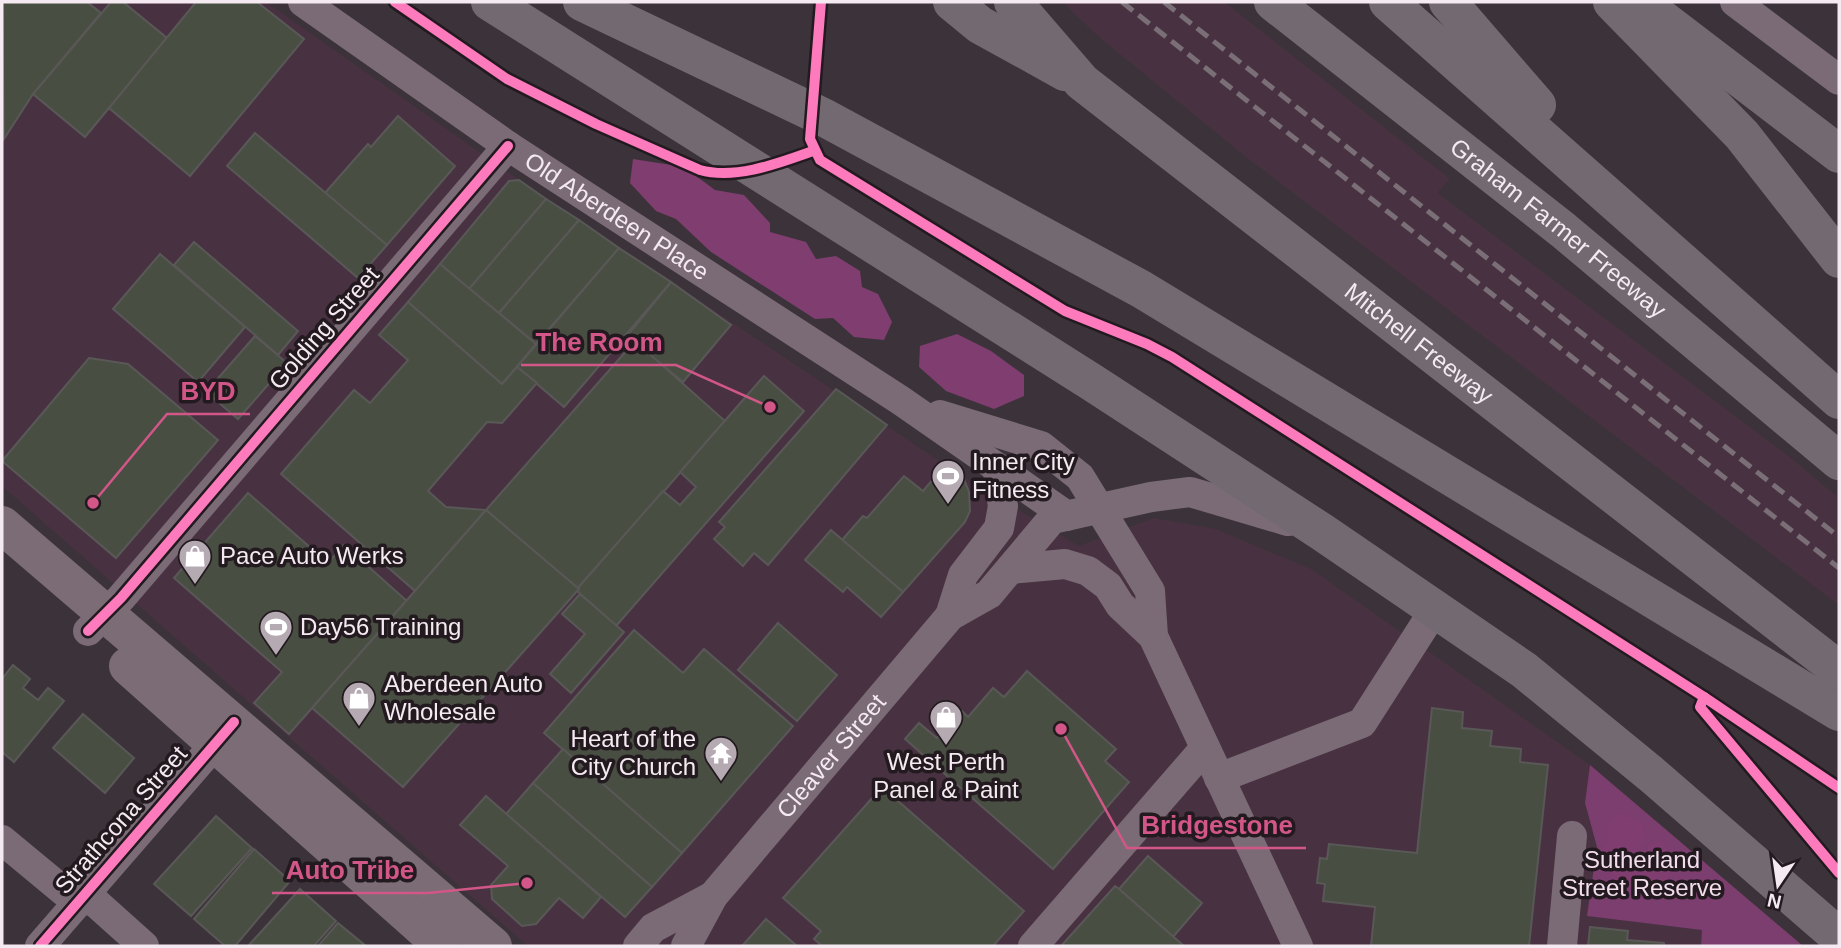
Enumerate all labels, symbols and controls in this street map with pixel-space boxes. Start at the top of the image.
street label: Graham Farmer Freeway [1445,133,1672,323]
street label: Old Aberdeen Place [520,147,714,285]
street label: Golding Street [263,261,384,394]
street label: Mitchell Freeway [1340,277,1498,409]
callout: The Room [521,318,676,365]
text: The Room [535,327,663,357]
callout: BYD [167,367,250,414]
text: BYD [181,376,235,406]
place label: Inner City Fitness [972,448,1075,503]
sports icon: Inner City Fitness [929,457,967,506]
shop icon: Pace Auto Werks [176,537,214,586]
place label: Pace Auto Werks [220,542,404,569]
sports icon: Day56 Training [257,608,295,657]
place label: Day56 Training [300,613,461,640]
place label: Aberdeen Auto Wholesale [384,670,543,725]
shop icon: Aberdeen Auto Wholesale [340,679,378,728]
street label: Cleaver Street [771,688,891,823]
shop icon: West Perth Panel & Paint [927,698,965,747]
place label: Heart of the City Church [571,725,696,780]
temple icon: Heart of the City Church [702,734,740,783]
street label: Strathcona Street [49,740,192,899]
place label: West Perth Panel & Paint [873,748,1019,803]
callout: Bridgestone [1127,801,1306,848]
text: Bridgestone [1141,810,1293,840]
callout: Auto Tribe [272,846,428,893]
park label: Sutherland Street Reserve [1562,846,1722,901]
north arrow [1743,850,1813,920]
text: Auto Tribe [286,855,414,885]
text: N [1765,889,1783,913]

